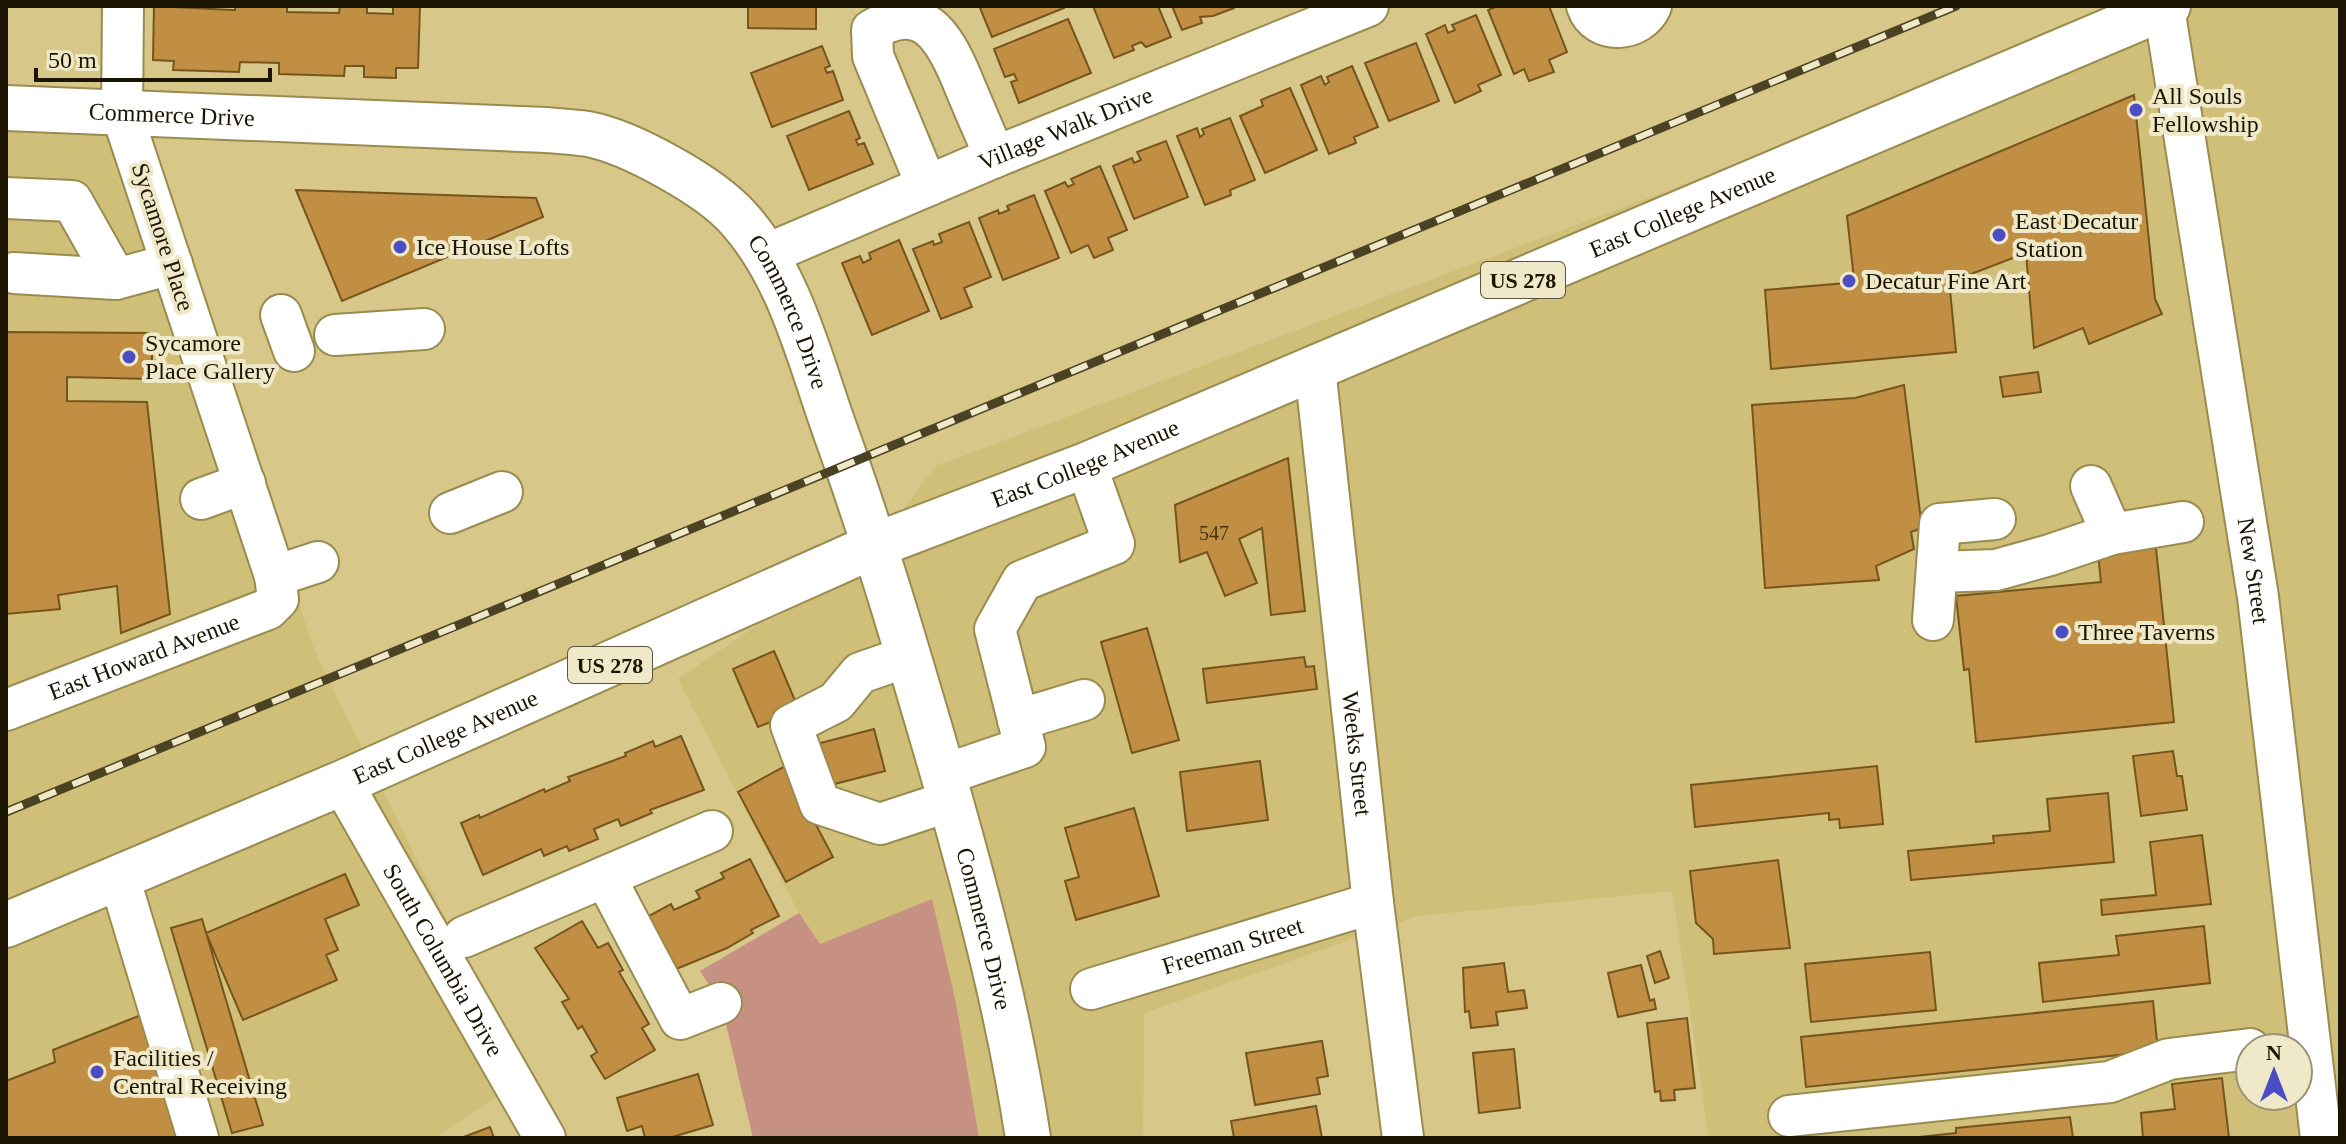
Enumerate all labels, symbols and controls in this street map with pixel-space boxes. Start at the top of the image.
scale bar [36,32,270,82]
text: 50 m [48,47,97,73]
street label: Village Walk Drive [974,82,1156,176]
place label: All Souls Fellowship [2152,83,2259,137]
street label: Commerce Drive [88,98,255,131]
marker: All Souls Fellowship [2127,101,2145,119]
street label: Sycamore Place [127,160,199,314]
street label: East College Avenue [1585,161,1779,263]
place label: East Decatur Station [2015,208,2138,262]
marker: East Decatur Station [1990,226,2008,244]
street label: Commerce Drive [743,230,833,392]
place label: Ice House Lofts [416,234,569,260]
marker: Ice House Lofts [391,238,409,256]
road number: US 278 [1481,262,1565,298]
place label: Decatur Fine Art [1865,268,2027,294]
marker: Decatur Fine Art [1840,272,1858,290]
place label: Sycamore Place Gallery [145,330,275,384]
marker: Sycamore Place Gallery [120,348,138,366]
street label: East College Avenue [988,414,1183,513]
street label: New Street [2233,516,2274,626]
house number: 547 [1199,522,1229,544]
street label: East Howard Avenue [45,608,243,705]
place label: Three Taverns [2078,619,2215,645]
marker: Three Taverns [2053,623,2071,641]
road number: US 278 [568,647,652,683]
street label: East College Avenue [349,684,542,789]
street label: Weeks Street [1337,690,1377,818]
street label: Commerce Drive [951,845,1017,1012]
street label: South Columbia Drive [378,859,509,1061]
street label: Freeman Street [1159,912,1307,980]
north arrow [2234,1032,2314,1112]
text: N [2266,1040,2282,1065]
place label: Facilities / Central Receiving [113,1045,287,1099]
marker: Facilities / Central Receiving [88,1063,106,1081]

